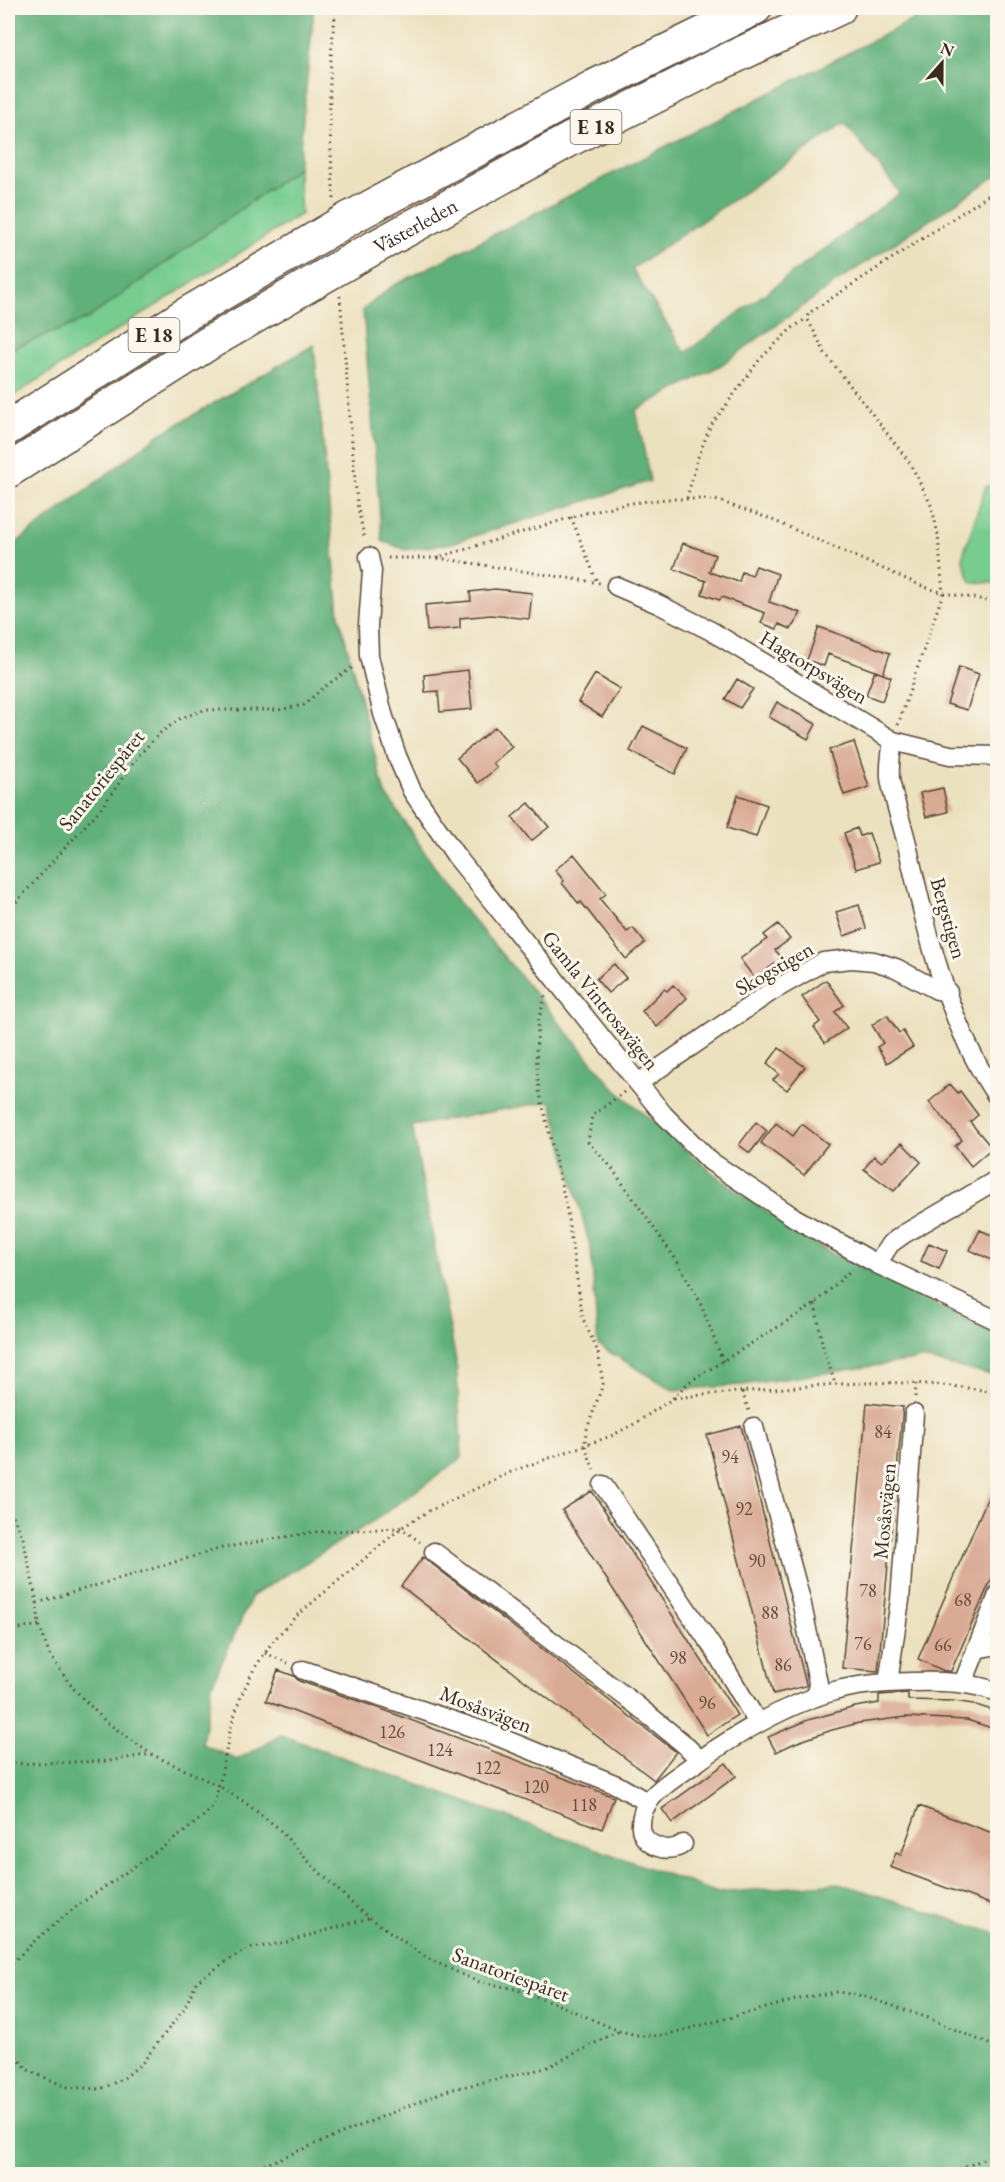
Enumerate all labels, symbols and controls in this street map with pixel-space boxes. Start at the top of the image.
north arrow [912,33,972,93]
text: N [937,37,957,62]
road number: E 18 [570,110,622,144]
street label: Västerleden [368,191,462,259]
road number: E 18 [128,318,180,352]
street label: Hagtorpsvägen [755,624,873,710]
street label: Sanatoriespåret [52,724,150,836]
street label: Bergstigen [925,874,973,962]
street label: Gamla Vintrosavägen [536,925,666,1075]
street label: Skogstigen [730,935,818,1001]
house number: 84 [874,1420,892,1443]
house number: 94 [721,1445,739,1468]
street label: Mosåsvägen [866,1462,902,1560]
house number: 92 [735,1497,753,1520]
house number: 90 [748,1549,766,1572]
house number: 78 [859,1579,877,1602]
house number: 68 [954,1588,972,1611]
house number: 88 [761,1601,779,1624]
house number: 76 [854,1632,872,1655]
house number: 66 [934,1633,952,1656]
house number: 98 [669,1646,687,1669]
house number: 86 [774,1653,792,1676]
street label: Mosåsvägen [436,1679,536,1739]
house number: 96 [698,1691,716,1714]
house number: 126 [379,1720,405,1743]
house number: 124 [427,1738,453,1761]
house number: 122 [475,1756,501,1779]
house number: 120 [523,1775,549,1798]
house number: 118 [571,1793,597,1816]
street label: Sanatoriespåret [449,1940,574,2008]

